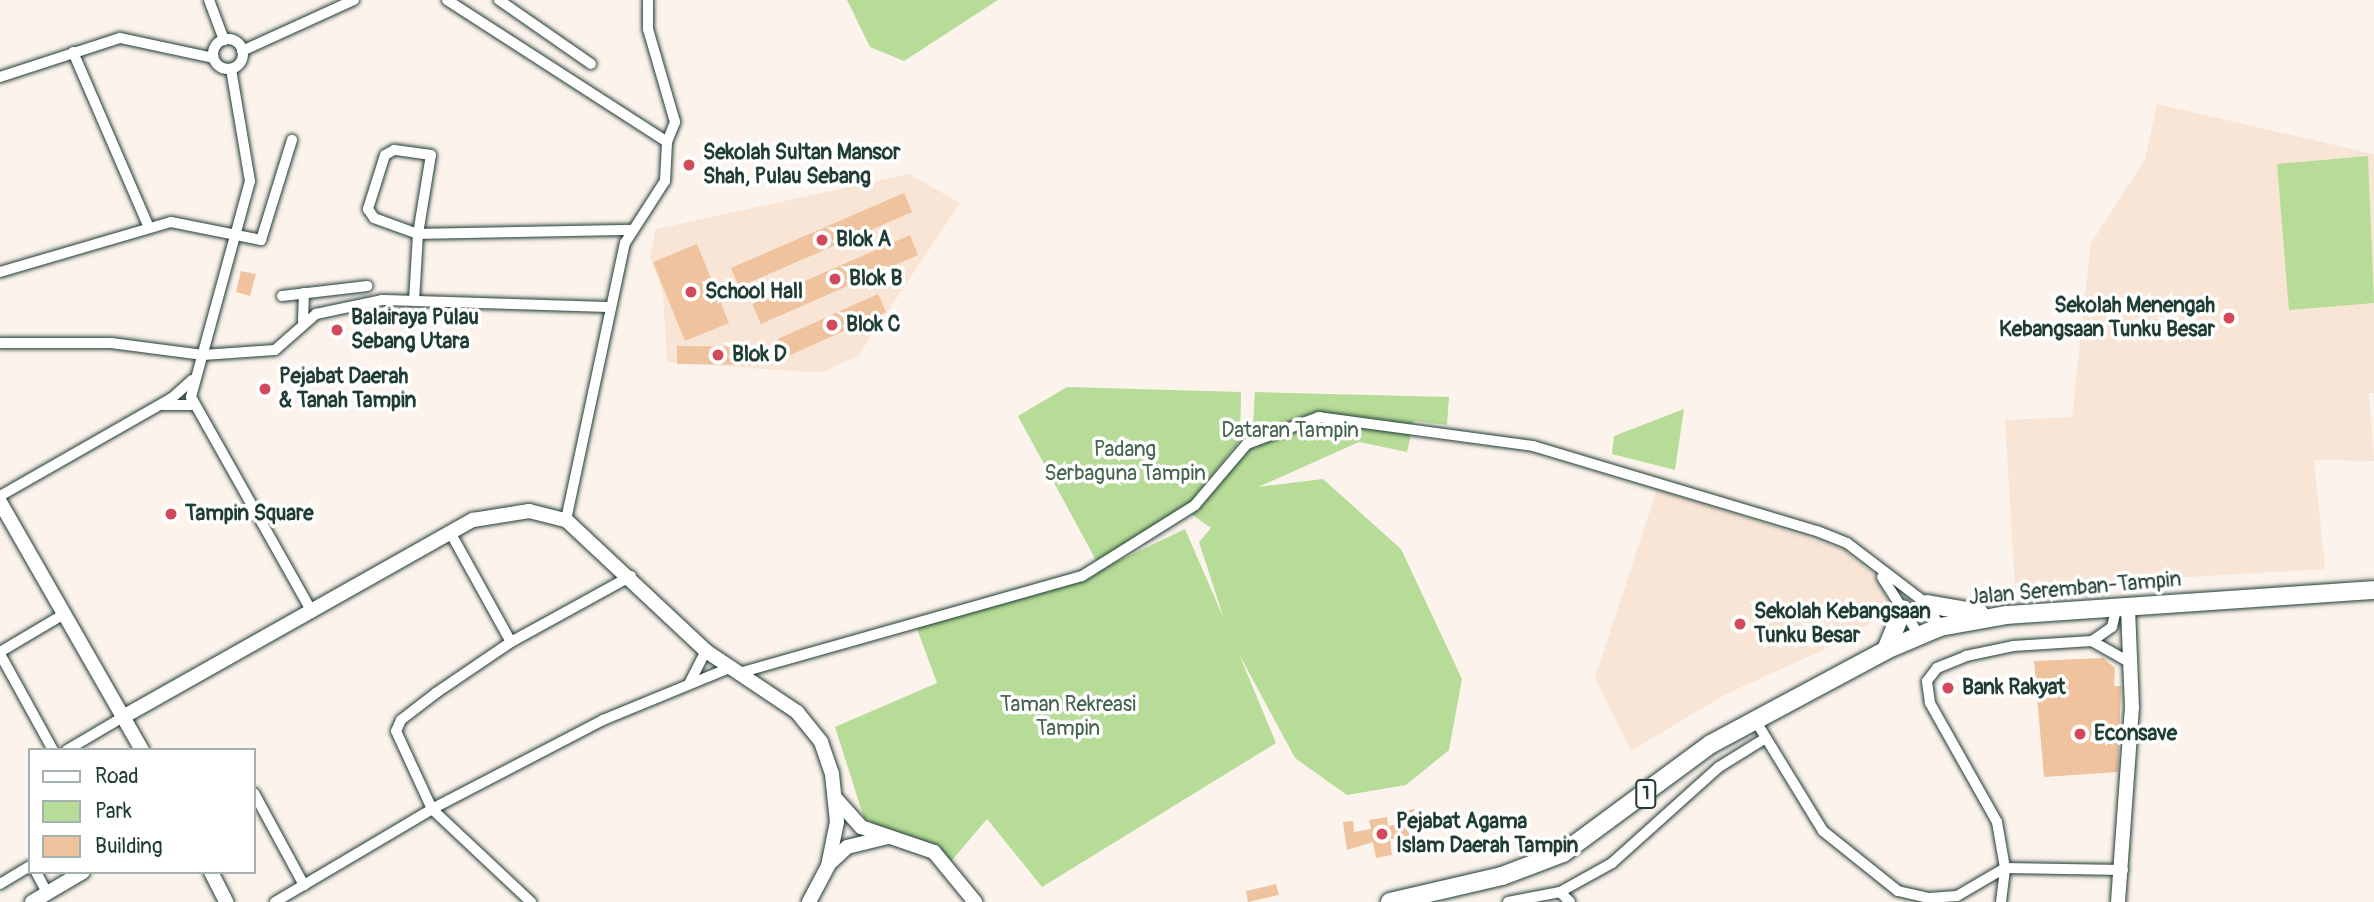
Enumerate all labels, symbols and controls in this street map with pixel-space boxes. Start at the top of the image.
place label: Sekolah Sultan Mansor Shah, Pulau Sebang [703,140,901,190]
marker: Sekolah Sultan Mansor Shah, Pulau Sebang [681,157,697,173]
place label: Blok A [836,227,891,253]
marker: Blok A [814,232,830,248]
place label: Blok B [849,266,902,292]
marker: Blok B [827,271,843,287]
place label: School Hall [705,279,803,305]
marker: School Hall [683,284,699,300]
place label: Sekolah Menengah Kebangsaan Tunku Besar [1999,293,2215,343]
place label: Balairaya Pulau Sebang Utara [351,305,479,355]
marker: Sekolah Menengah Kebangsaan Tunku Besar [2221,310,2237,326]
place label: Blok C [846,312,900,338]
marker: Blok C [824,317,840,333]
marker: Balairaya Pulau Sebang Utara [329,322,345,338]
place label: Blok D [732,342,787,368]
marker: Blok D [710,347,726,363]
place label: Pejabat Daerah & Tanah Tampin [279,364,416,414]
marker: Pejabat Daerah & Tanah Tampin [257,381,273,397]
park label: Dataran Tampin [1221,418,1359,444]
park label: Padang Serbaguna Tampin [1044,437,1206,487]
place label: Tampin Square [185,501,314,527]
marker: Tampin Square [163,506,179,522]
street label: Jalan Seremban-Tampin [1968,567,2182,611]
place label: Sekolah Kebangsaan Tunku Besar [1754,599,1931,649]
marker: Sekolah Kebangsaan Tunku Besar [1732,616,1748,632]
place label: Bank Rakyat [1962,675,2065,701]
marker: Bank Rakyat [1940,680,1956,696]
park label: Taman Rekreasi Tampin [1000,692,1136,742]
place label: Econsave [2094,721,2177,747]
marker: Econsave [2072,726,2088,742]
legend [28,748,256,874]
text: Road [95,763,139,790]
road number: 1 [1634,778,1658,810]
text: Park [95,798,132,825]
place label: Pejabat Agama Islam Daerah Tampin [1396,809,1578,859]
marker: Pejabat Agama Islam Daerah Tampin [1374,826,1390,842]
text: Building [95,833,162,860]

